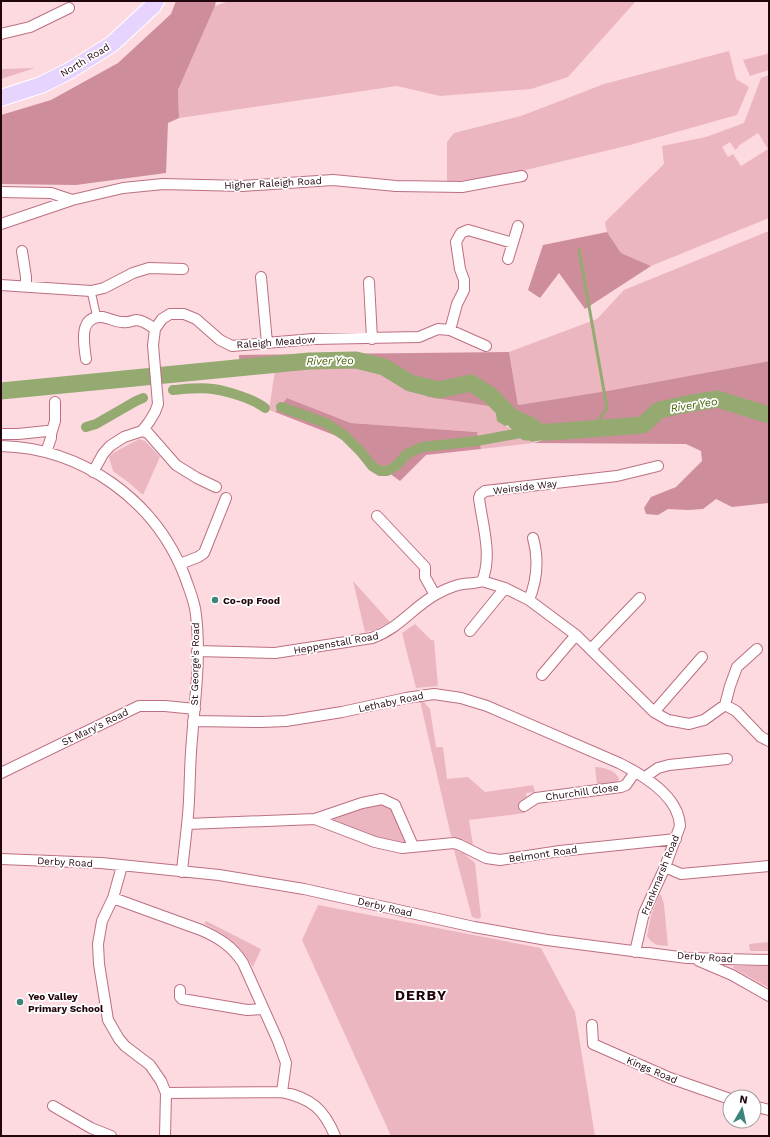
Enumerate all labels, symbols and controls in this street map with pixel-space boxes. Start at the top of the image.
street label: North Road [58,41,112,79]
street label: Higher Raleigh Road [224,175,322,191]
street label: Raleigh Meadow [236,334,316,350]
water label: River Yeo [306,354,354,368]
water label: River Yeo [670,395,718,415]
street label: Weirside Way [492,478,558,496]
marker: Co-op Food [210,595,220,605]
place label: Co-op Food [223,595,280,606]
street label: St George's Road [189,622,201,706]
street label: Heppenstall Road [293,630,379,656]
street label: Lethaby Road [357,690,425,714]
street label: St Mary's Road [60,706,130,748]
street label: Churchill Close [545,781,619,803]
street label: Frankmarsh Road [639,833,681,917]
street label: Belmont Road [508,844,578,864]
street label: Derby Road [37,855,93,869]
street label: Derby Road [357,895,413,919]
street label: Derby Road [677,950,733,964]
district label: DERBY [395,987,447,1003]
place label: Yeo Valley Primary School [28,991,104,1014]
marker: Yeo Valley Primary School [15,997,25,1007]
street label: Kings Road [625,1054,679,1086]
north arrow [722,1089,762,1129]
text: N [738,1093,749,1107]

